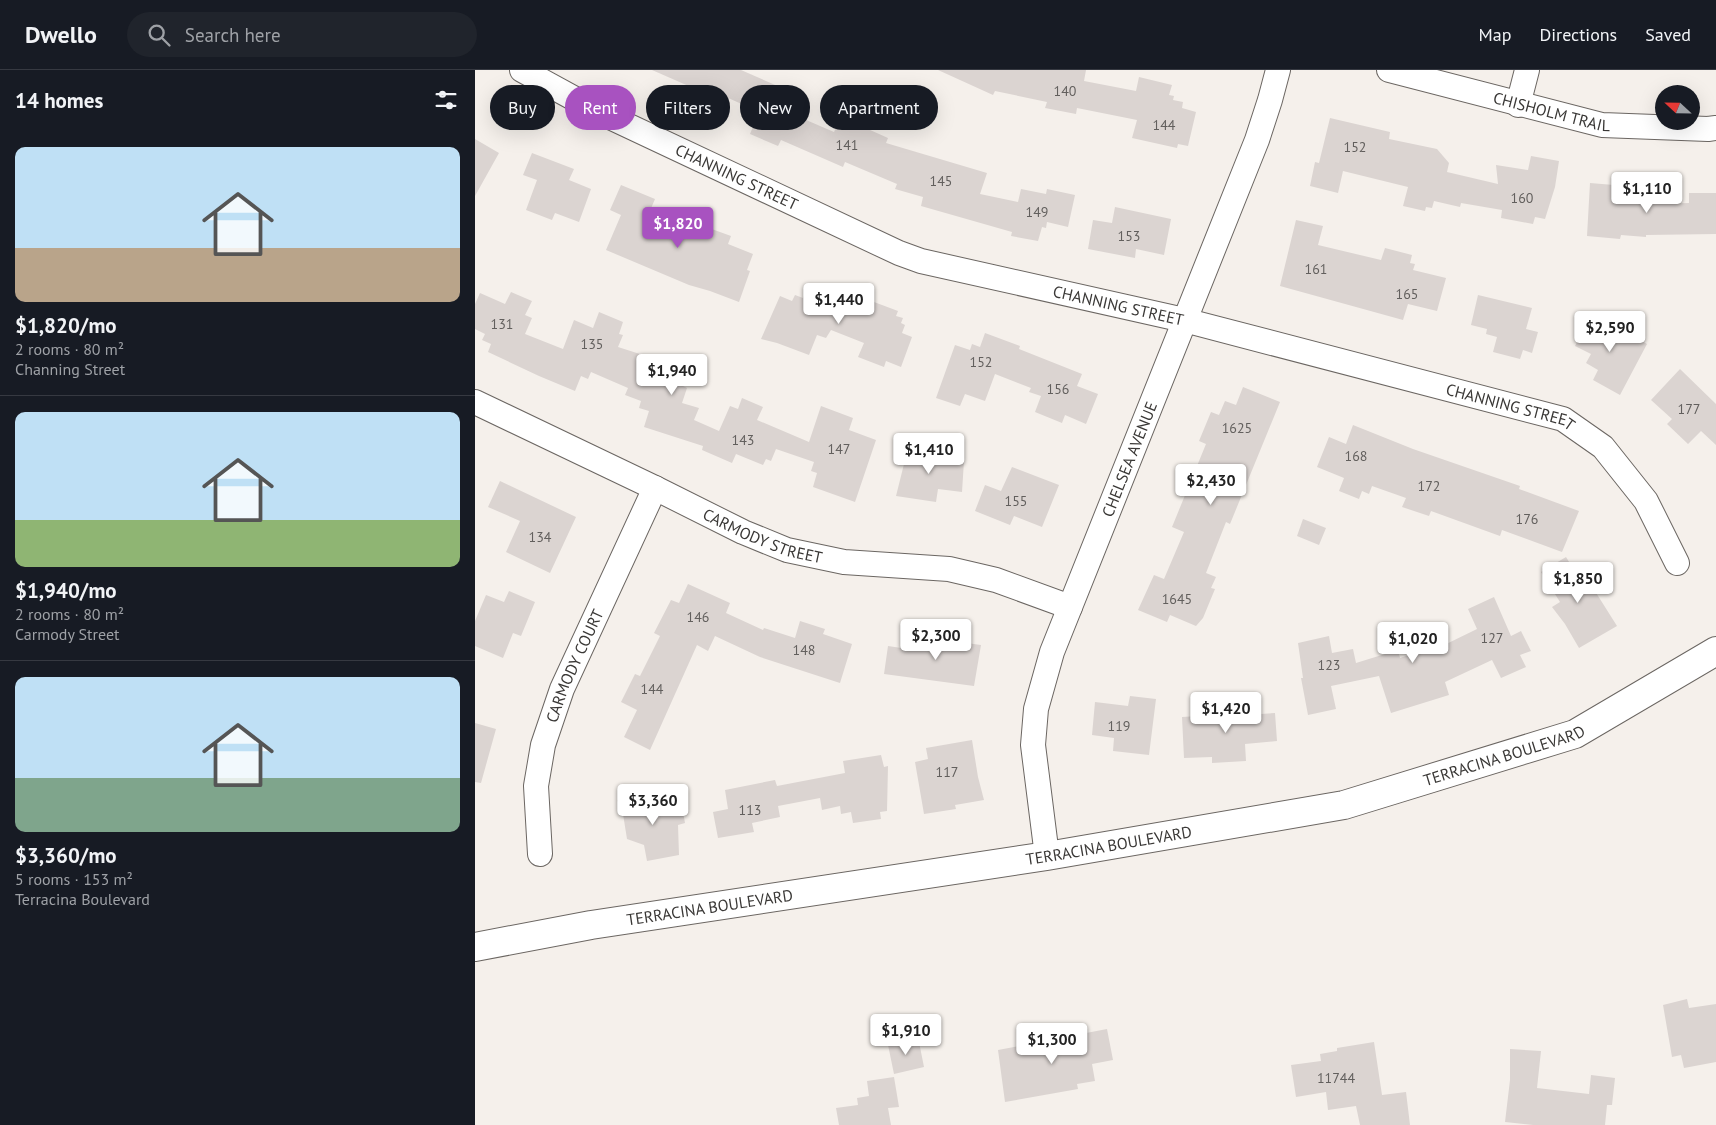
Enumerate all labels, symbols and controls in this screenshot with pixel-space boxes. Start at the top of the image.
search box [127,12,477,57]
text: Dwello [25,19,97,50]
icon: search [145,21,173,49]
text: Search here [185,23,281,47]
text: Map [1479,23,1511,46]
text: Directions [1539,23,1617,46]
text: Saved [1645,23,1691,46]
house number: 140 [1054,82,1077,100]
chip: Buy [490,85,555,130]
chip: Rent [565,85,636,130]
chip: Filters [646,85,730,130]
chip: New [740,85,810,130]
chip: Apartment [820,85,938,130]
north arrow [1655,85,1700,130]
map controls [1655,85,1700,130]
icon: filters [432,86,460,114]
text: 14 homes [15,87,103,114]
street label: CHISHOLM TRAIL [1491,87,1610,135]
house number: 144 [1153,116,1176,134]
house number: 141 [836,136,858,154]
house number: 152 [1344,138,1366,156]
street label: CHANNING STREET [672,139,802,214]
house number: 145 [930,172,952,190]
pin: $1,110 [1606,172,1688,214]
text: $1,110 [1622,178,1672,198]
icon: home [193,179,283,269]
house number: 160 [1511,189,1534,207]
house number: 149 [1026,203,1048,221]
pin: $1,820 [637,206,719,249]
text: $1,820 [653,213,703,233]
house number: 153 [1118,227,1140,245]
house number: 161 [1305,260,1327,278]
street label: CHANNING STREET [1051,281,1186,330]
pin: $1,440 [798,282,880,325]
house number: 165 [1396,285,1418,303]
text: $1,440 [814,289,864,309]
pin: $2,590 [1569,310,1651,353]
text: $1,820/mo [15,312,117,339]
house number: 131 [491,315,513,333]
text: $2,590 [1585,317,1635,337]
house number: 135 [581,335,603,353]
text: 2 rooms · 80 m² [15,339,124,359]
house number: 152 [970,353,992,371]
pin: $1,940 [631,354,713,396]
text: Channing Street [15,359,125,379]
text: $1,940 [647,360,697,380]
street label: CHANNING STREET [1444,379,1579,435]
house number: 156 [1047,380,1069,398]
street label: CHELSEA AVENUE [1097,399,1161,520]
house number: 177 [1678,400,1700,418]
house number: 1625 [1222,419,1252,437]
house number: 143 [732,431,754,449]
pin: $1,410 [888,432,970,475]
text: $1,410 [904,439,954,459]
house number: 147 [828,440,850,458]
icon: home [193,445,283,535]
house number: 168 [1345,447,1367,465]
pin: $2,430 [1170,464,1252,506]
text: $2,430 [1186,470,1236,490]
house number: 172 [1418,477,1440,495]
house number: 155 [1005,492,1027,510]
street label: CARMODY STREET [700,504,824,567]
house number: 176 [1516,510,1538,528]
house number: 134 [529,528,552,546]
pin: $1,850 [1537,562,1619,604]
text: $1,850 [1553,568,1603,588]
text: $1,940/mo [15,577,117,604]
house number: 1645 [1162,590,1192,608]
text: 2 rooms · 80 m² [15,604,124,624]
street label: CARMODY COURT [541,606,608,725]
house number: 146 [687,608,709,626]
pin: $2,300 [895,618,977,661]
pin: $1,020 [1372,622,1454,664]
text: Carmody Street [15,624,119,644]
text: $2,300 [911,625,961,645]
text: $1,020 [1388,628,1438,648]
house number: 127 [1481,629,1503,647]
house number: 148 [793,641,815,659]
house number: 123 [1318,656,1340,674]
house number: 144 [641,680,664,698]
pin: $1,420 [1185,692,1267,734]
text: $1,420 [1201,698,1251,718]
icon: home [193,710,283,800]
house number: 119 [1108,717,1130,735]
street label: TERRACINA BOULEVARD [1421,720,1588,790]
house number: 117 [936,763,958,781]
pin: $3,360 [612,784,694,826]
text: $3,360 [628,790,678,810]
house number: 113 [739,801,761,819]
street label: TERRACINA BOULEVARD [1024,821,1193,869]
text: $3,360/mo [15,842,117,869]
text: 5 rooms · 153 m² [15,869,133,889]
street label: TERRACINA BOULEVARD [625,885,794,930]
text: Terracina Boulevard [15,889,150,909]
pin: $1,910 [865,1014,947,1056]
text: $1,910 [881,1020,931,1040]
pin: $1,300 [1011,1022,1093,1065]
text: $1,300 [1027,1029,1077,1049]
house number: 11744 [1317,1069,1355,1087]

